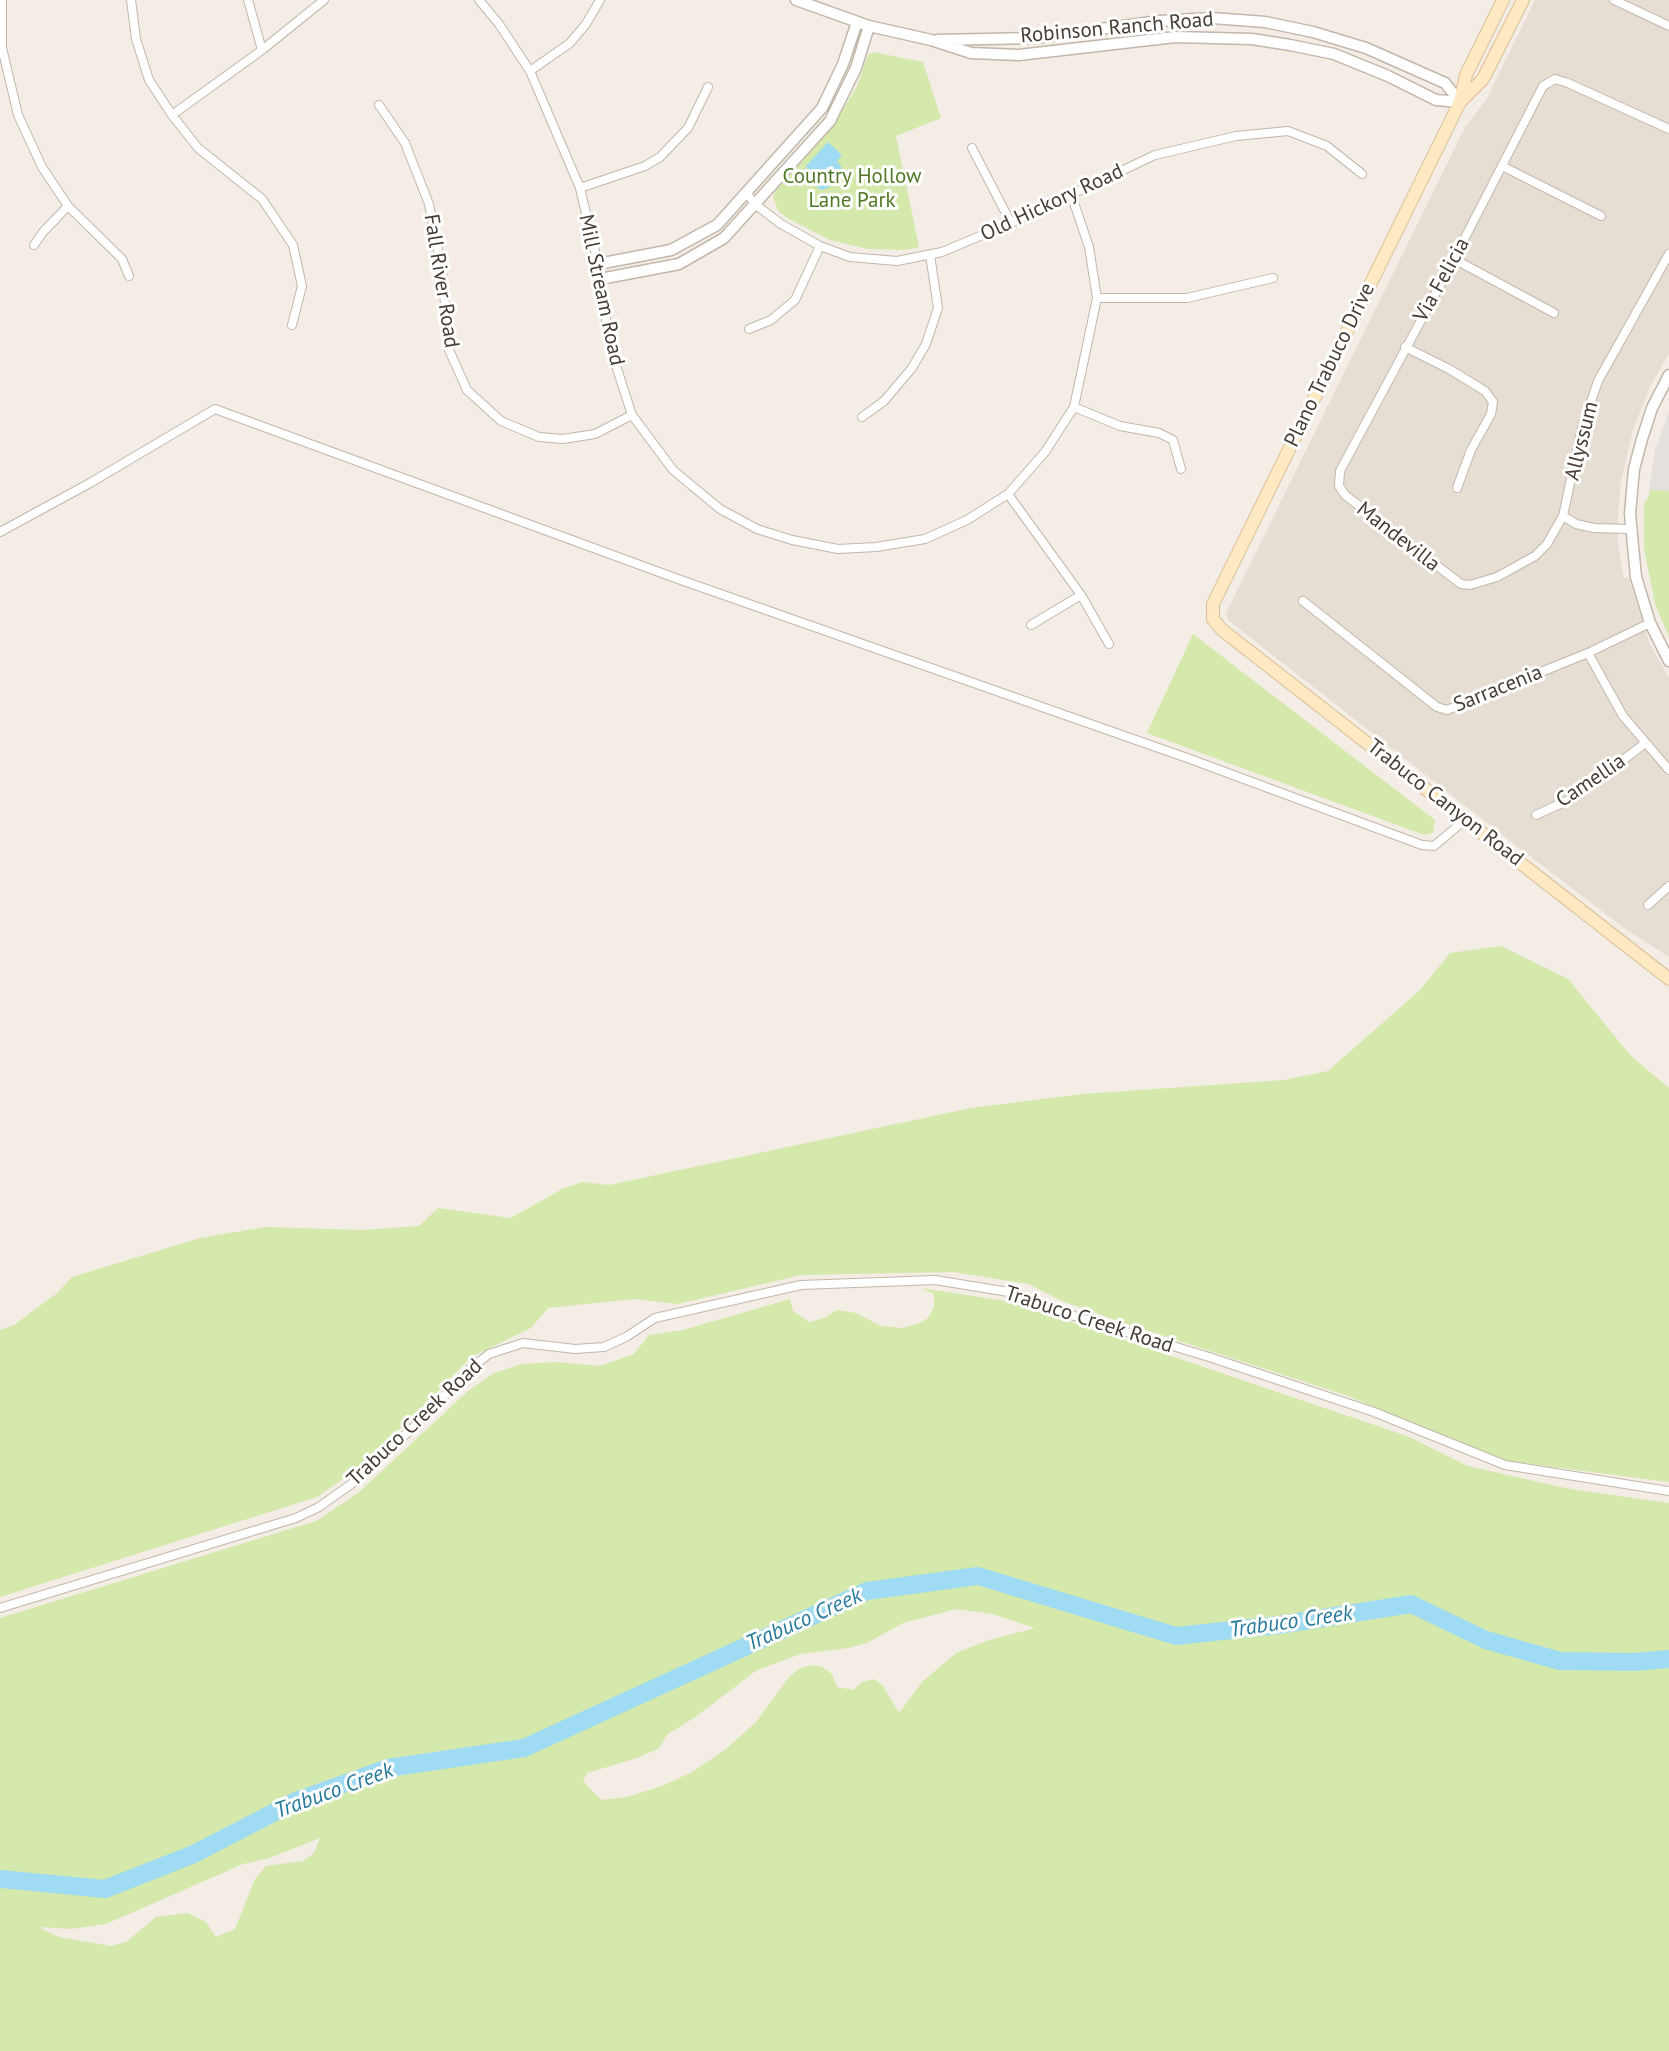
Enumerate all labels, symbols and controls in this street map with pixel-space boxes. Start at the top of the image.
street label: Robinson Ranch Road [1019,7,1215,49]
street label: Old Hickory Road [977,159,1127,247]
park label: Country Hollow Lane Park [782,164,922,214]
street label: Fall River Road [418,212,464,350]
street label: Mill Stream Road [573,212,629,368]
street label: Via Felicia [1409,233,1475,327]
street label: Plano Trabuco Drive [1279,279,1381,451]
street label: Allyssum [1560,399,1604,483]
street label: Mandevilla [1351,497,1445,577]
street label: Sarracenia [1450,660,1546,718]
street label: Trabuco Canyon Road [1362,734,1528,872]
street label: Camellia [1552,749,1630,813]
street label: Trabuco Creek Road [1002,1281,1176,1359]
street label: Trabuco Creek Road [342,1354,488,1492]
water label: Trabuco Creek [742,1583,866,1657]
water label: Trabuco Creek [1228,1600,1354,1644]
water label: Trabuco Creek [271,1757,397,1825]

